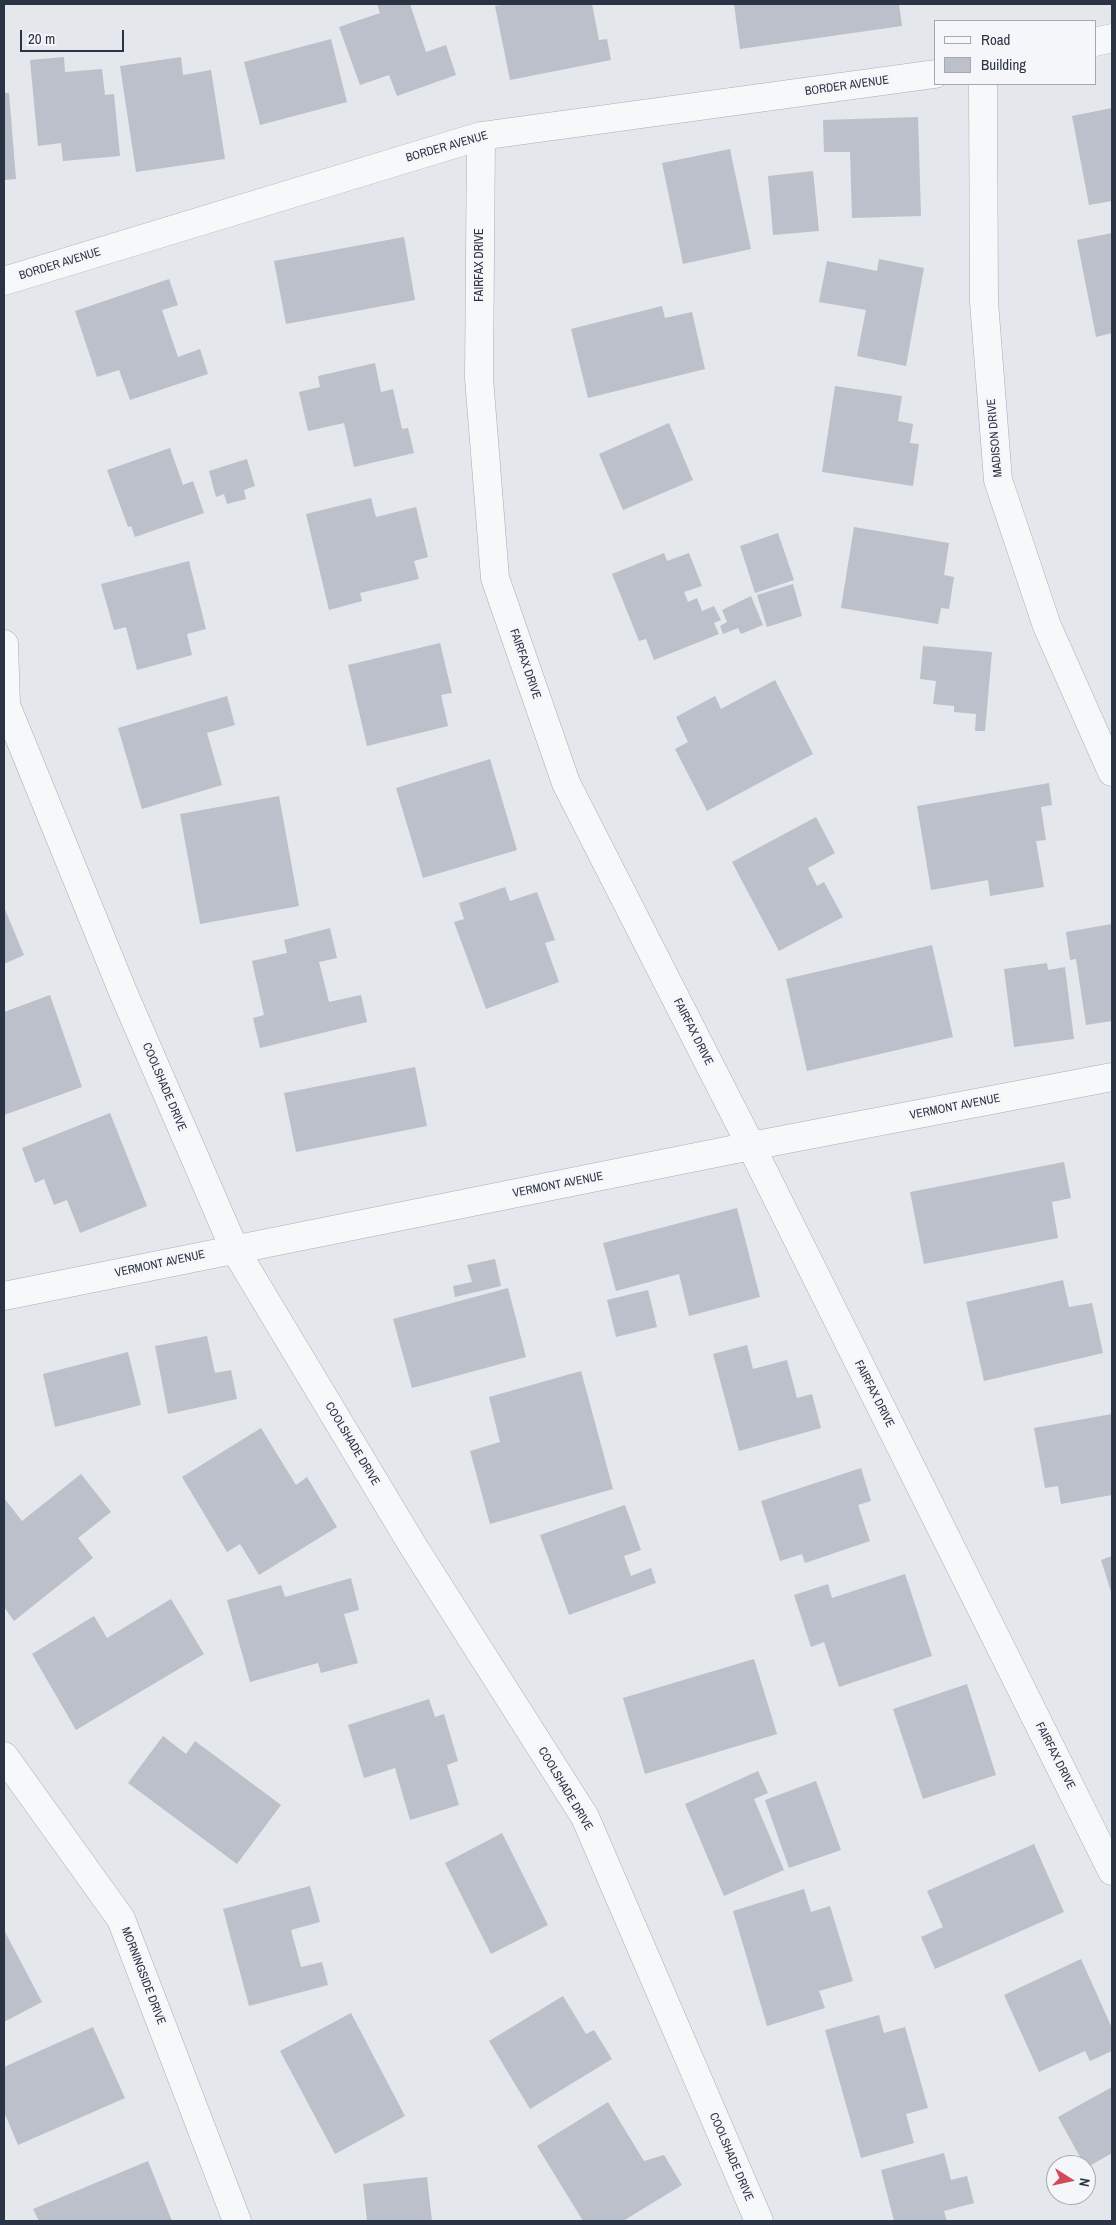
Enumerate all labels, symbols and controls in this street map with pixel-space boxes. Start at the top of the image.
scale bar [22,20,126,52]
legend [934,20,1096,85]
text: 20 m [28,28,55,49]
text: Road [981,29,1010,50]
text: Building [981,54,1026,75]
street label: BORDER AVENUE [804,73,890,99]
street label: BORDER AVENUE [404,128,490,166]
street label: FAIRFAX DRIVE [473,228,487,302]
street label: BORDER AVENUE [17,245,103,283]
street label: MADISON DRIVE [984,398,1006,478]
street label: FAIRFAX DRIVE [506,627,544,701]
street label: FAIRFAX DRIVE [670,996,716,1068]
street label: COOLSHADE DRIVE [139,1041,189,1133]
street label: VERMONT AVENUE [909,1091,1001,1123]
street label: VERMONT AVENUE [512,1169,604,1201]
street label: VERMONT AVENUE [114,1247,206,1281]
street label: FAIRFAX DRIVE [851,1358,897,1430]
street label: COOLSHADE DRIVE [321,1400,383,1488]
street label: FAIRFAX DRIVE [1032,1720,1078,1792]
street label: COOLSHADE DRIVE [534,1745,596,1833]
street label: MORNINGSIDE DRIVE [118,1925,168,2027]
street label: COOLSHADE DRIVE [706,2111,756,2203]
north arrow [1046,2155,1096,2205]
text: N [1075,2177,1094,2188]

